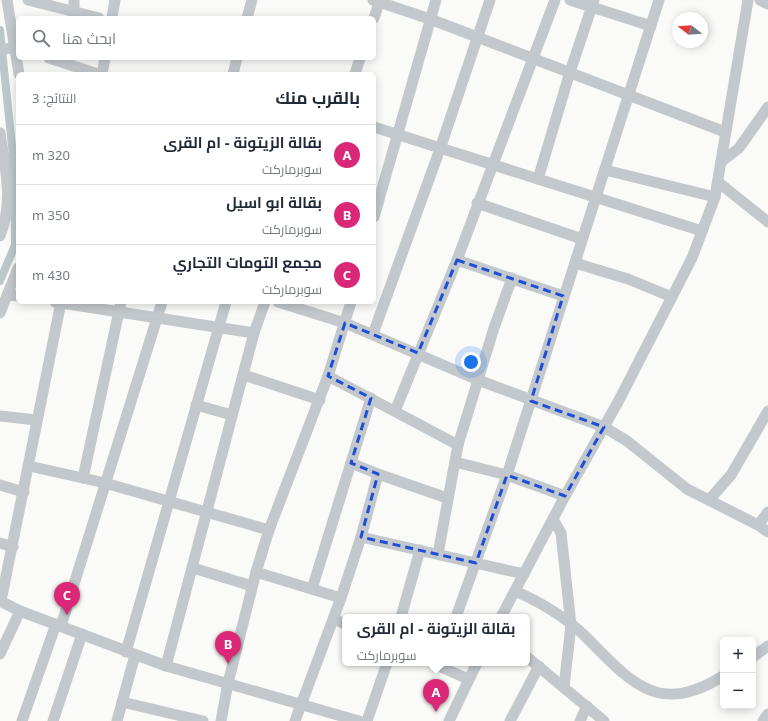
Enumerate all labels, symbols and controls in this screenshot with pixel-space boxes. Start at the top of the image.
north arrow [672,12,708,48]
search box [16,16,376,60]
icon: search [30,27,52,49]
text: ابحث هنا [62,28,116,48]
text: بالقرب منك [275,86,360,109]
text: النتائج: 3 [32,89,77,107]
text: بقالة الزيتونة - ام القرى [163,132,322,152]
text: 320 m [32,146,70,164]
text: A [343,146,352,164]
text: سوبرماركت [262,160,322,178]
text: بقالة ابو اسيل [226,192,322,212]
text: 350 m [32,206,70,224]
text: B [343,206,351,224]
text: سوبرماركت [262,220,322,238]
text: مجمع التومات التجاري [173,252,322,272]
text: 430 m [32,266,70,284]
text: C [343,266,351,284]
text: سوبرماركت [262,280,322,298]
your location [461,352,481,372]
pin: C [54,582,80,615]
popup [342,614,530,666]
text: بقالة الزيتونة - ام القرى [357,618,515,638]
pin: B [215,631,241,664]
map controls [720,637,756,709]
button: + [720,637,756,673]
text: سوبرماركت [357,646,417,664]
button: − [720,673,756,709]
pin: A [423,679,449,712]

